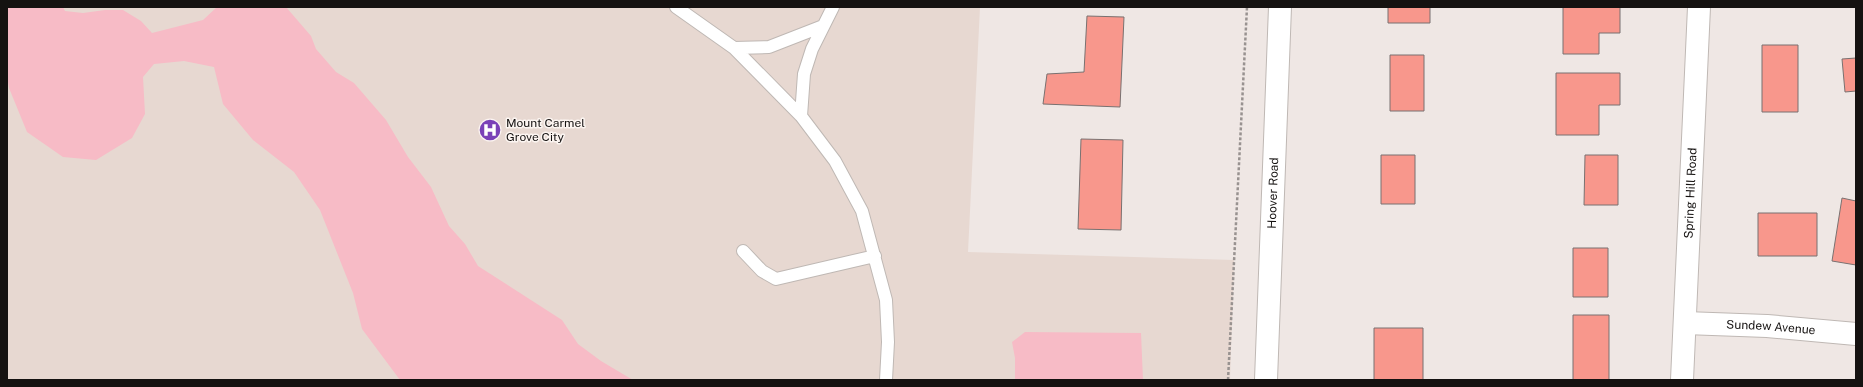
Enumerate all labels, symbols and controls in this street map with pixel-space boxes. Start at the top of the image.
place label: Mount Carmel Grove City [506,116,585,144]
hospital icon: Mount Carmel Grove City [477,117,503,143]
street label: Spring Hill Road [1681,147,1700,239]
street label: Hoover Road [1265,157,1281,229]
street label: Sundew Avenue [1726,318,1816,337]

